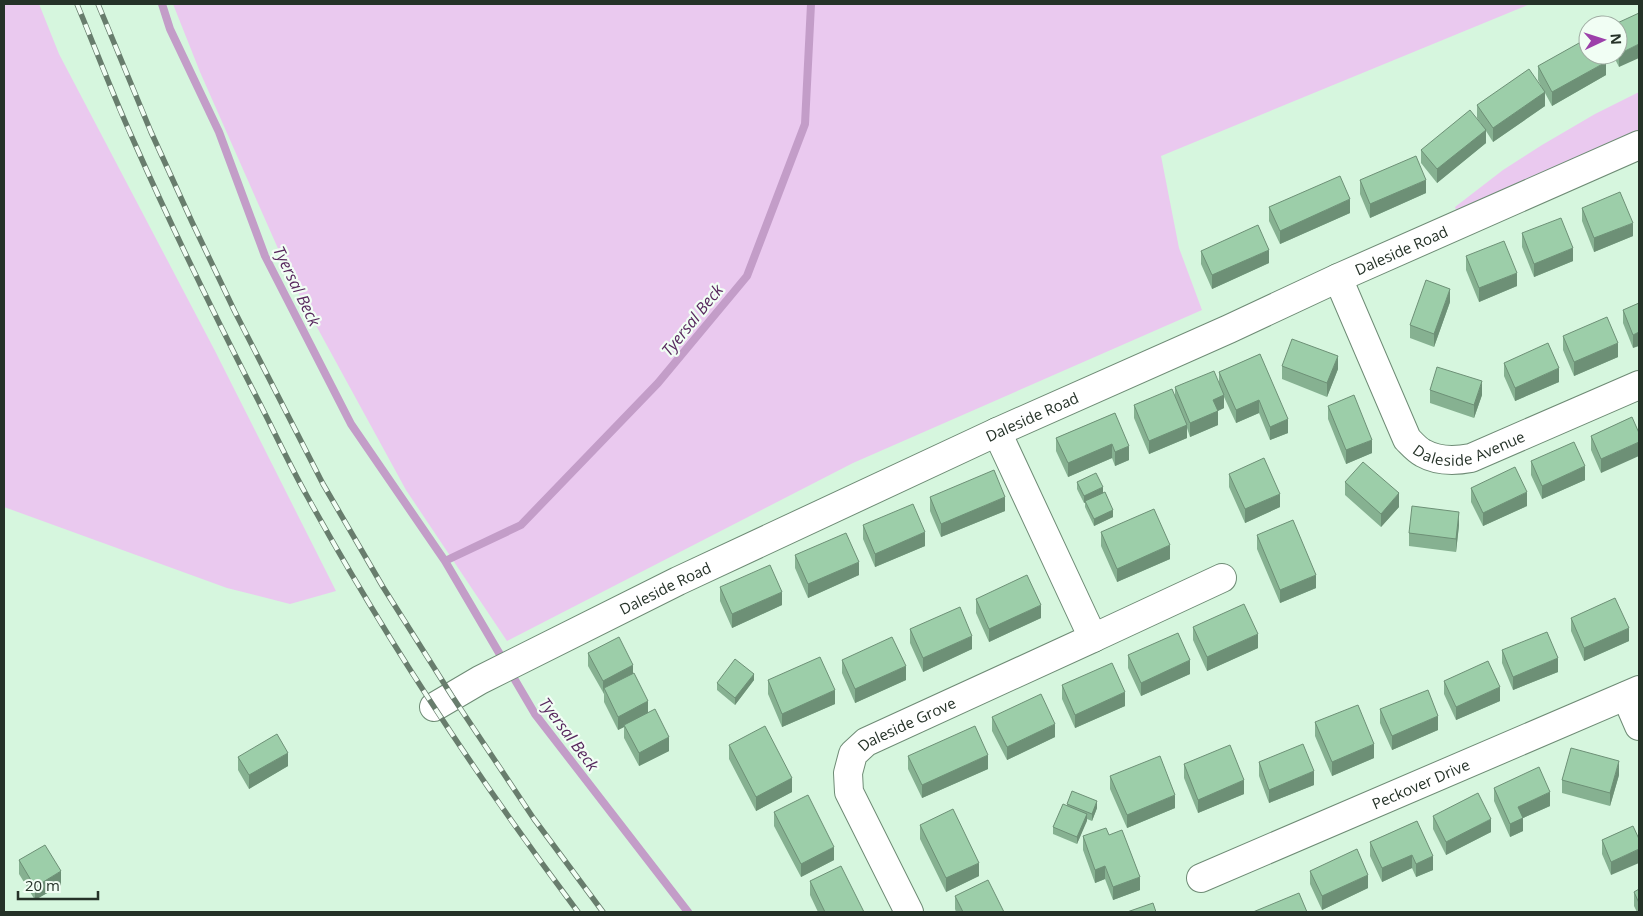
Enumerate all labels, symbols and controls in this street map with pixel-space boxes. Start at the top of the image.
north arrow [1578,15,1628,65]
text: N [1607,33,1626,45]
street label: Daleside Road [1351,221,1451,279]
water label: Tyersal Beck [268,242,326,331]
water label: Tyersal Beck [656,279,728,361]
street label: Daleside Road [982,387,1082,446]
street label: Daleside Avenue [1409,426,1528,470]
street label: Daleside Road [616,557,714,619]
street label: Daleside Grove [853,692,959,755]
water label: Tyersal Beck [534,693,604,776]
street label: Peckover Drive [1369,754,1473,813]
scale bar [18,868,98,900]
text: 20 m [25,875,60,895]

